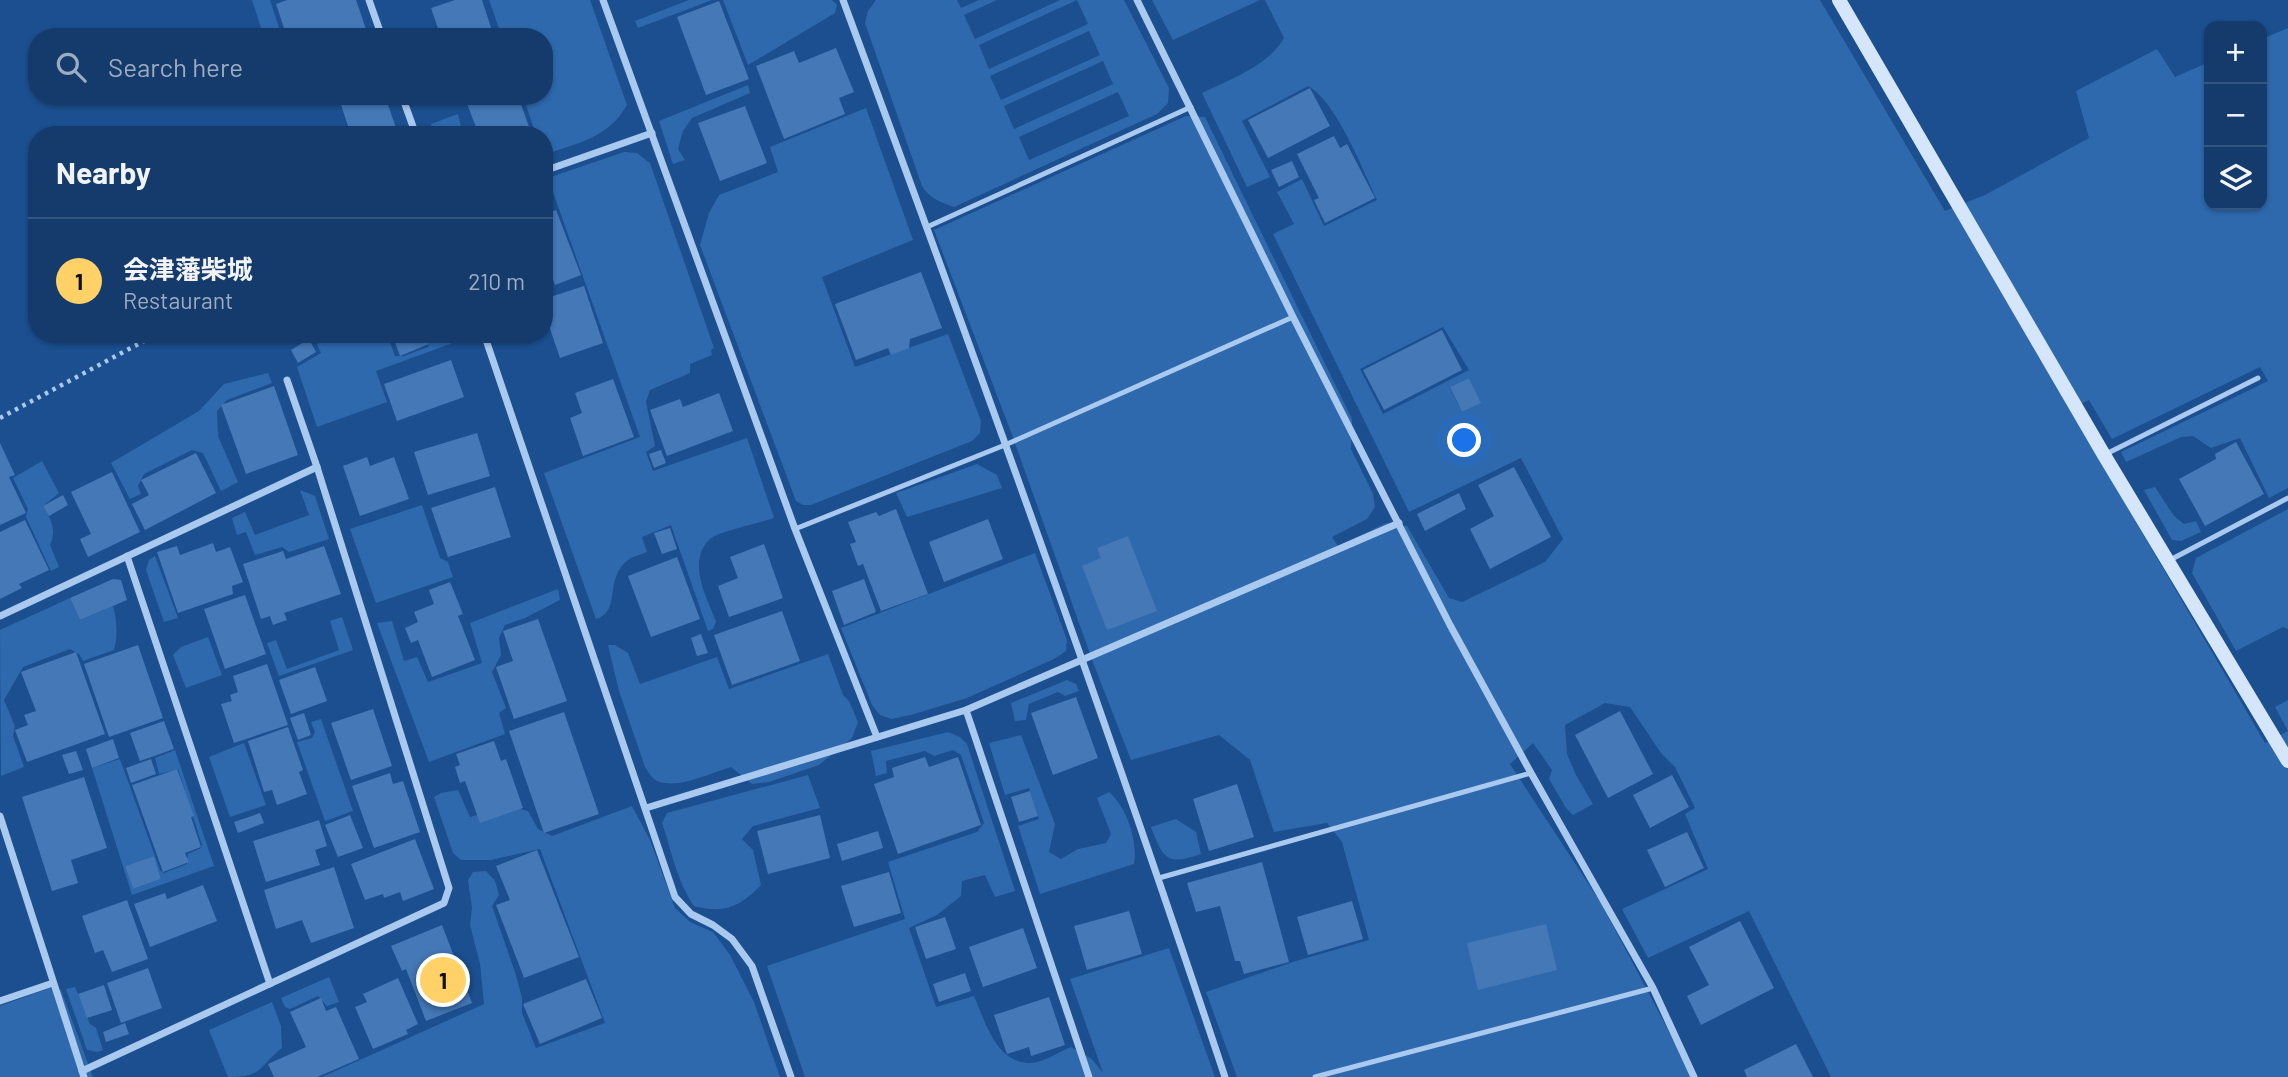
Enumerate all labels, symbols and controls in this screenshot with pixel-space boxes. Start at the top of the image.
map controls [2204,21,2267,210]
button: + [2204,21,2267,84]
search box [28,28,553,105]
icon: search [52,48,90,86]
text: Search here [108,51,243,82]
button: − [2204,84,2267,147]
button: layers [2204,147,2267,210]
text: Nearby [56,154,151,190]
text: 会津藩柴城 [123,253,253,284]
text: 1 [75,267,83,295]
text: 210 m [468,267,525,295]
text: Restaurant [123,286,233,314]
your location [1447,423,1481,457]
pin: 1 [420,954,466,1006]

